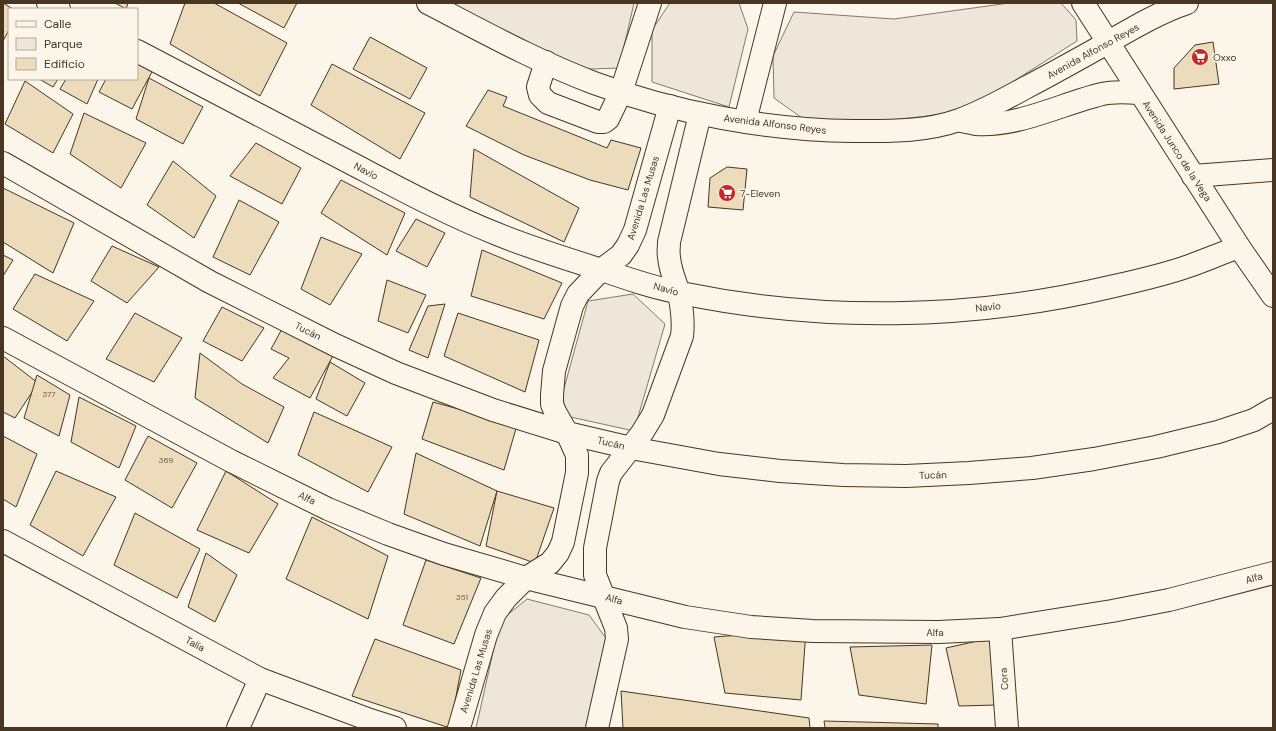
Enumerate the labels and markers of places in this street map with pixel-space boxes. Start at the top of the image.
supermarket icon: Oxxo [1190,47,1210,67]
place label: Oxxo [1213,51,1236,64]
supermarket icon: 7-Eleven [717,183,737,203]
place label: 7-Eleven [740,187,780,200]

